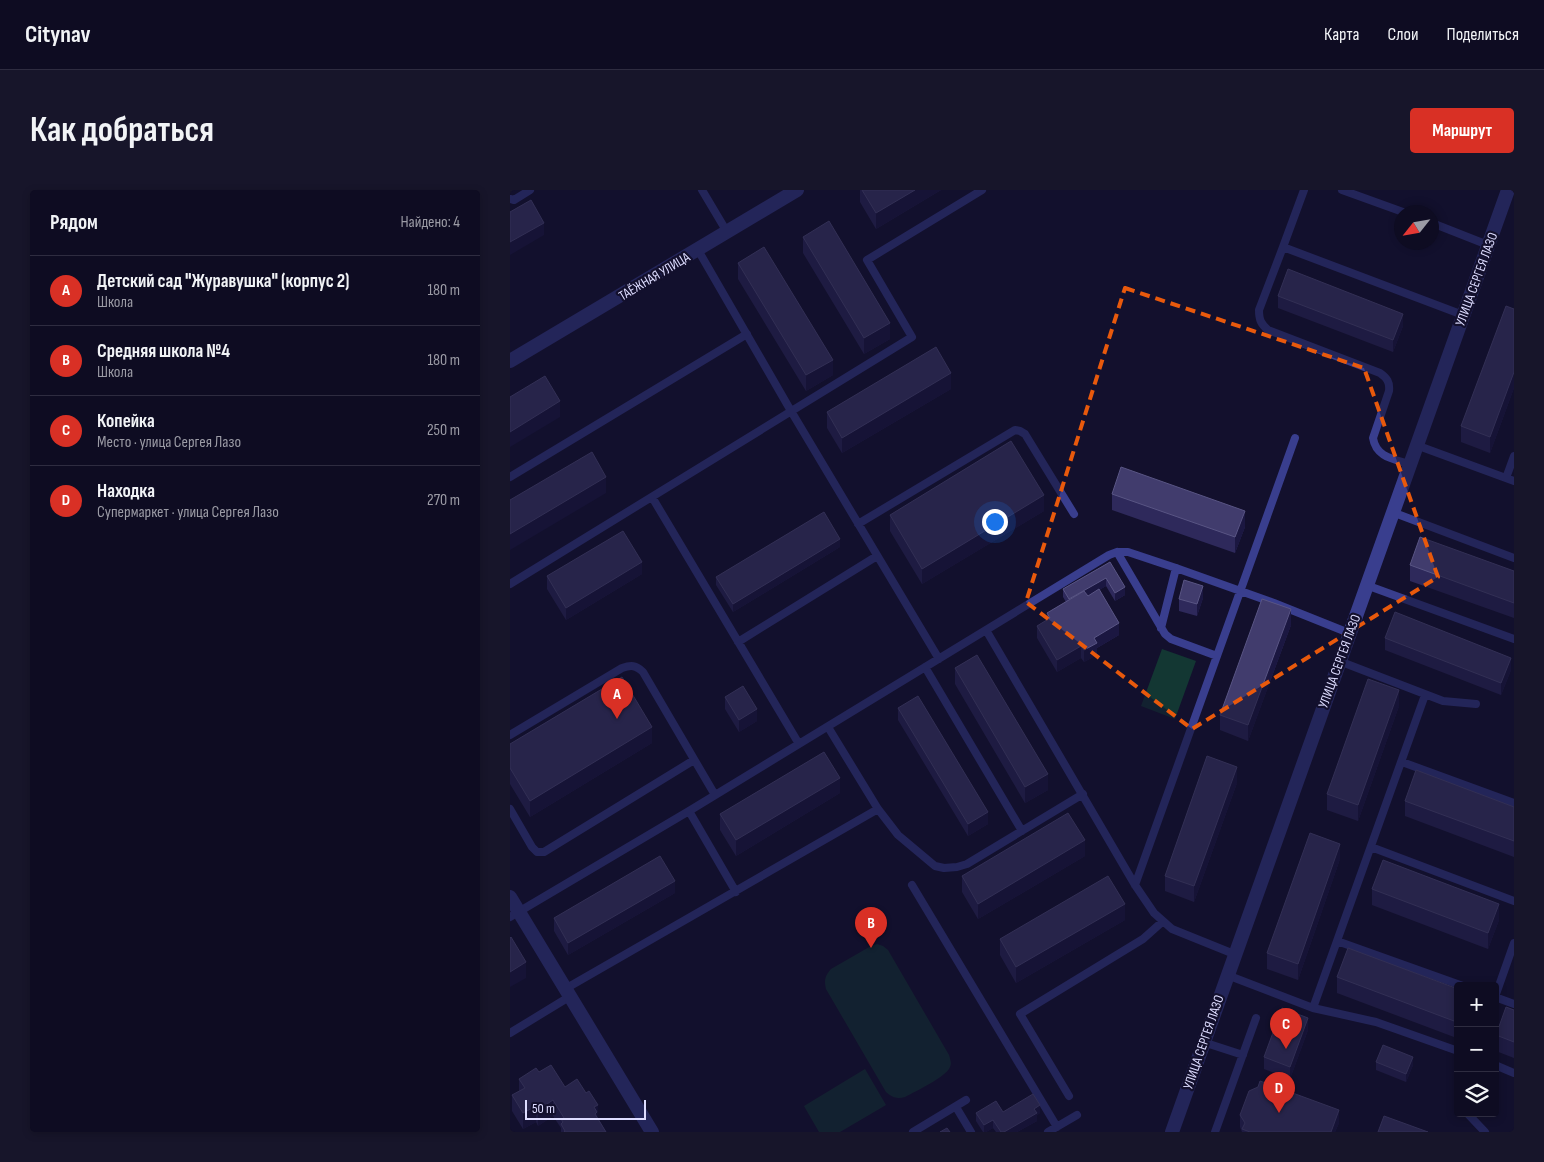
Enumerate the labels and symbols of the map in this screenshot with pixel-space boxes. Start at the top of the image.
north arrow [1394,205,1439,250]
street label: УЛИЦА СЕРГЕЯ ЛАЗО [1452,230,1501,328]
street label: ТАЁЖНАЯ УЛИЦА [615,248,694,304]
your location [982,509,1008,535]
street label: УЛИЦА СЕРГЕЯ ЛАЗО [1315,612,1364,710]
pin: A [601,678,633,719]
pin: B [855,907,887,948]
street label: УЛИЦА СЕРГЕЯ ЛАЗО [1179,993,1228,1092]
pin: C [1270,1008,1302,1049]
pin: D [1263,1072,1295,1113]
scale bar [525,1097,646,1120]

